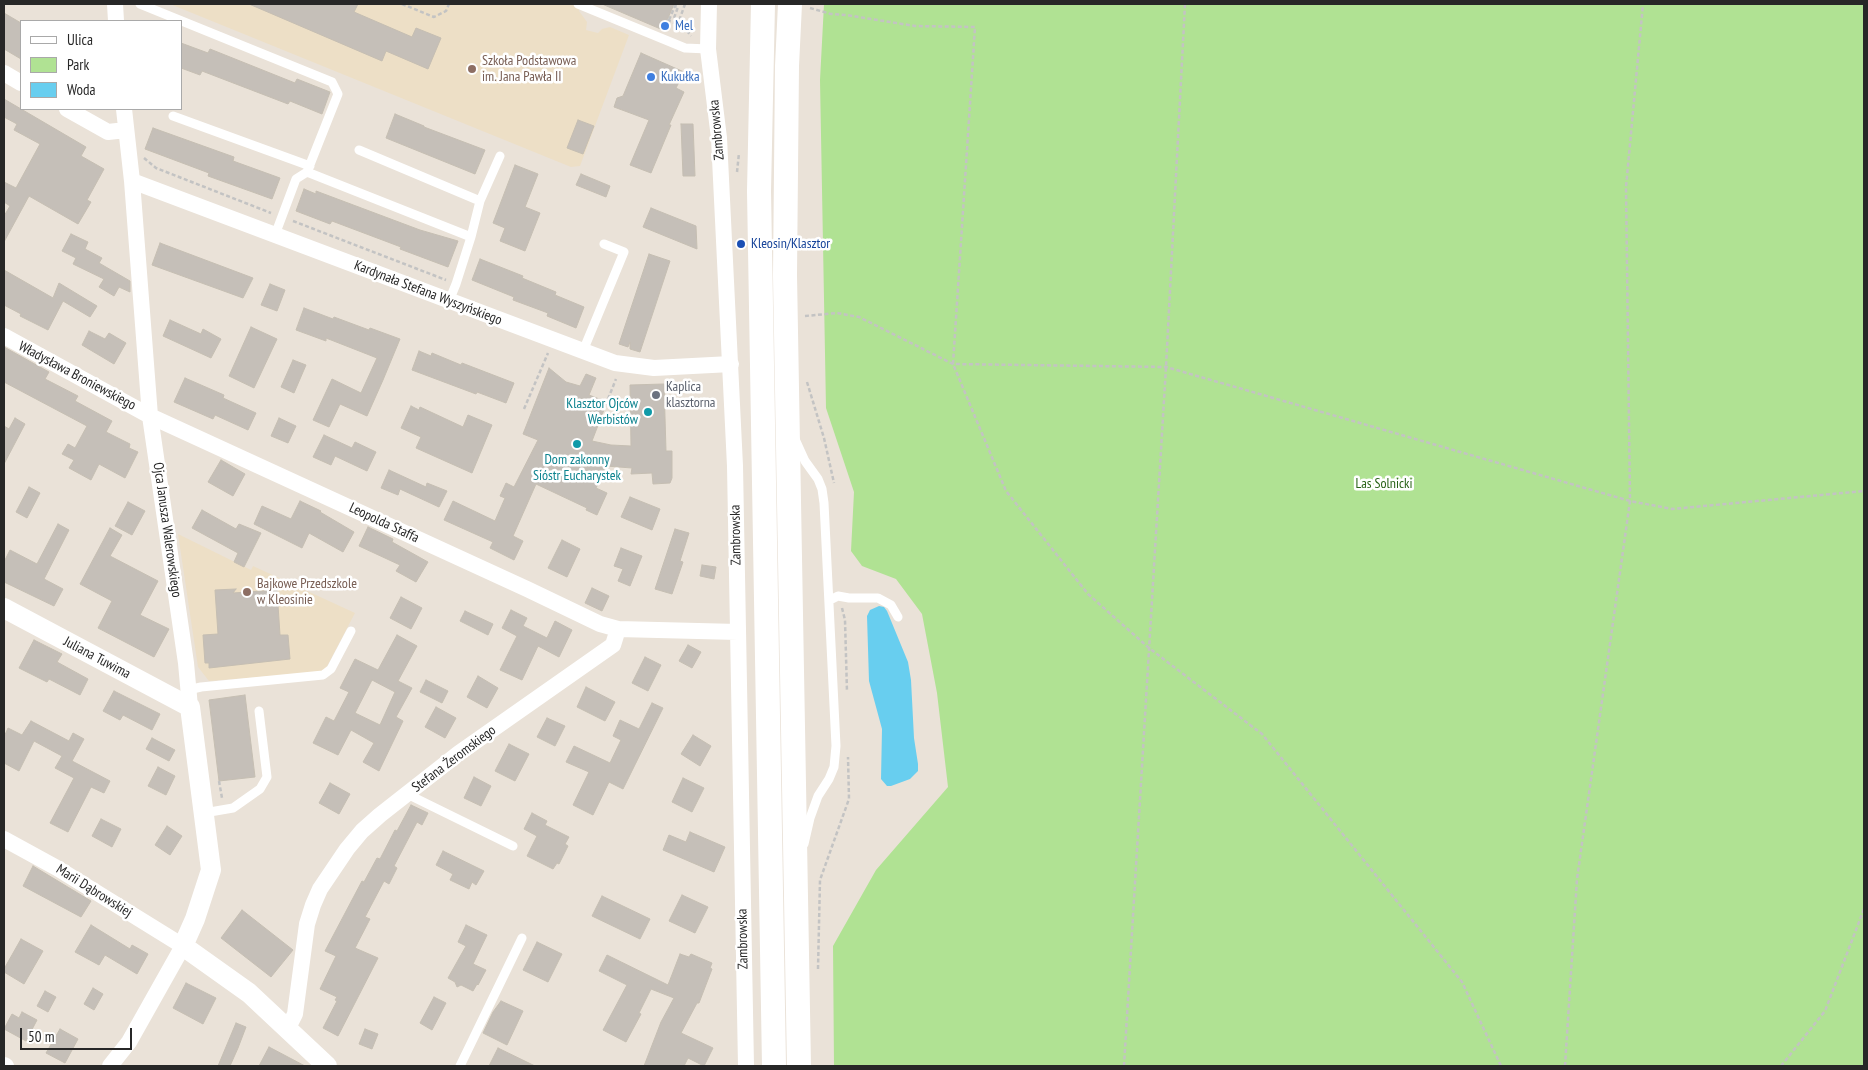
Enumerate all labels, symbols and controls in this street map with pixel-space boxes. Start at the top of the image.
place label: Mel [675,18,693,34]
legend [20,20,182,110]
marker: Mel [659,20,671,32]
text: Ulica [67,30,93,49]
place label: Szkoła Podstawowa im. Jana Pawła II [482,53,576,85]
text: Park [67,55,89,74]
marker: Szkoła Podstawowa im. Jana Pawła II [466,63,478,75]
place label: Kukułka [661,69,699,85]
marker: Kukułka [645,71,657,83]
text: Woda [67,80,96,99]
street label: Zambrowska [706,99,728,161]
place label: Kleosin/Klasztor [751,236,830,252]
marker: Kleosin/Klasztor [735,238,747,250]
street label: Kardynała Stefana Wyszyńskiego [352,257,504,329]
street label: Władysława Broniewskiego [15,338,139,414]
place label: Kaplica klasztorna [666,379,715,412]
marker: Kaplica klasztorna [650,389,662,401]
place label: Klasztor Ojców Werbistów [566,396,638,428]
marker: Klasztor Ojców Werbistów [642,406,654,418]
marker: Dom zakonny Sióstr Eucharystek [571,438,583,450]
place label: Dom zakonny Sióstr Eucharystek [533,452,621,484]
street label: Ojca Janusza Walerowskiego [149,461,185,599]
park label: Las Solnicki [1356,476,1412,492]
street label: Leopolda Staffa [346,500,422,546]
street label: Zambrowska [727,505,745,565]
place label: Bajkowe Przedszkole w Kleosinie [257,576,357,608]
marker: Bajkowe Przedszkole w Kleosinie [241,586,253,598]
street label: Juliana Tuwima [61,633,133,683]
street label: Stefana Żeromskiego [409,722,499,796]
street label: Marii Dąbrowskiej [53,861,135,921]
street label: Zambrowska [734,909,752,969]
scale bar [22,1018,135,1050]
text: 50 m [28,1027,54,1046]

